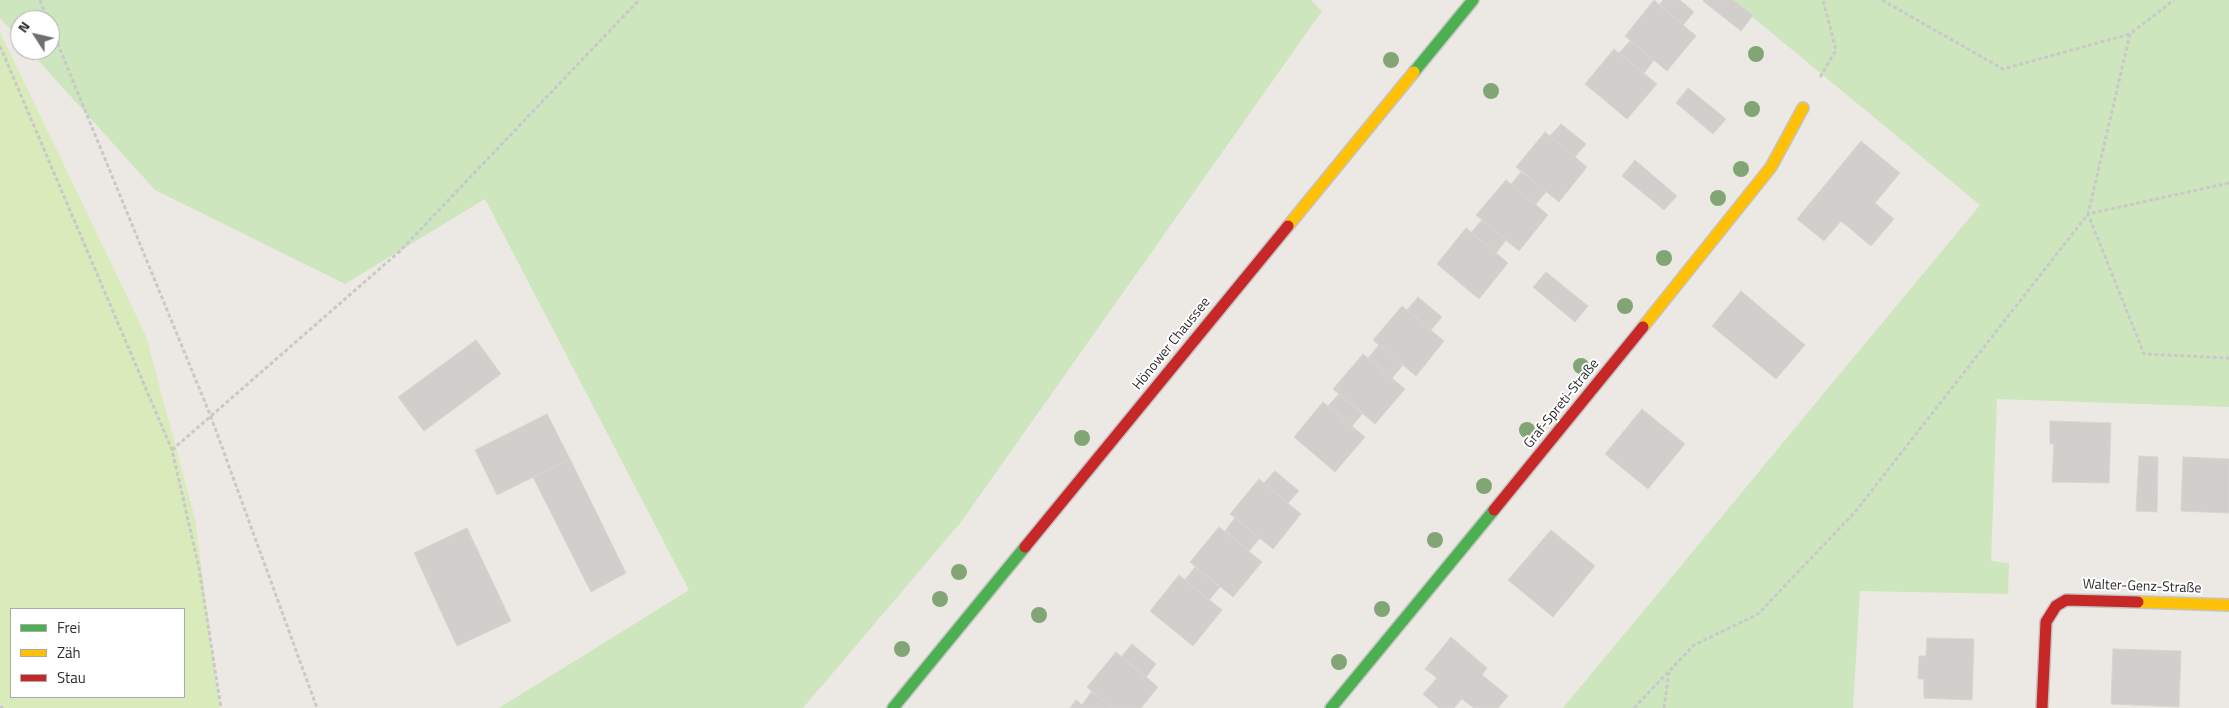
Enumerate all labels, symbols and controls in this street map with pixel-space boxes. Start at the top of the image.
north arrow [10,10,60,60]
text: N [12,17,35,37]
street label: Hönower Chaussee [1130,294,1214,394]
street label: Graf-Spreti-Straße [1521,356,1603,452]
street label: Walter-Genz-Straße [2082,577,2202,597]
legend [10,608,185,698]
text: Frei [57,616,80,639]
text: Zäh [57,641,81,664]
text: Stau [57,666,86,689]

